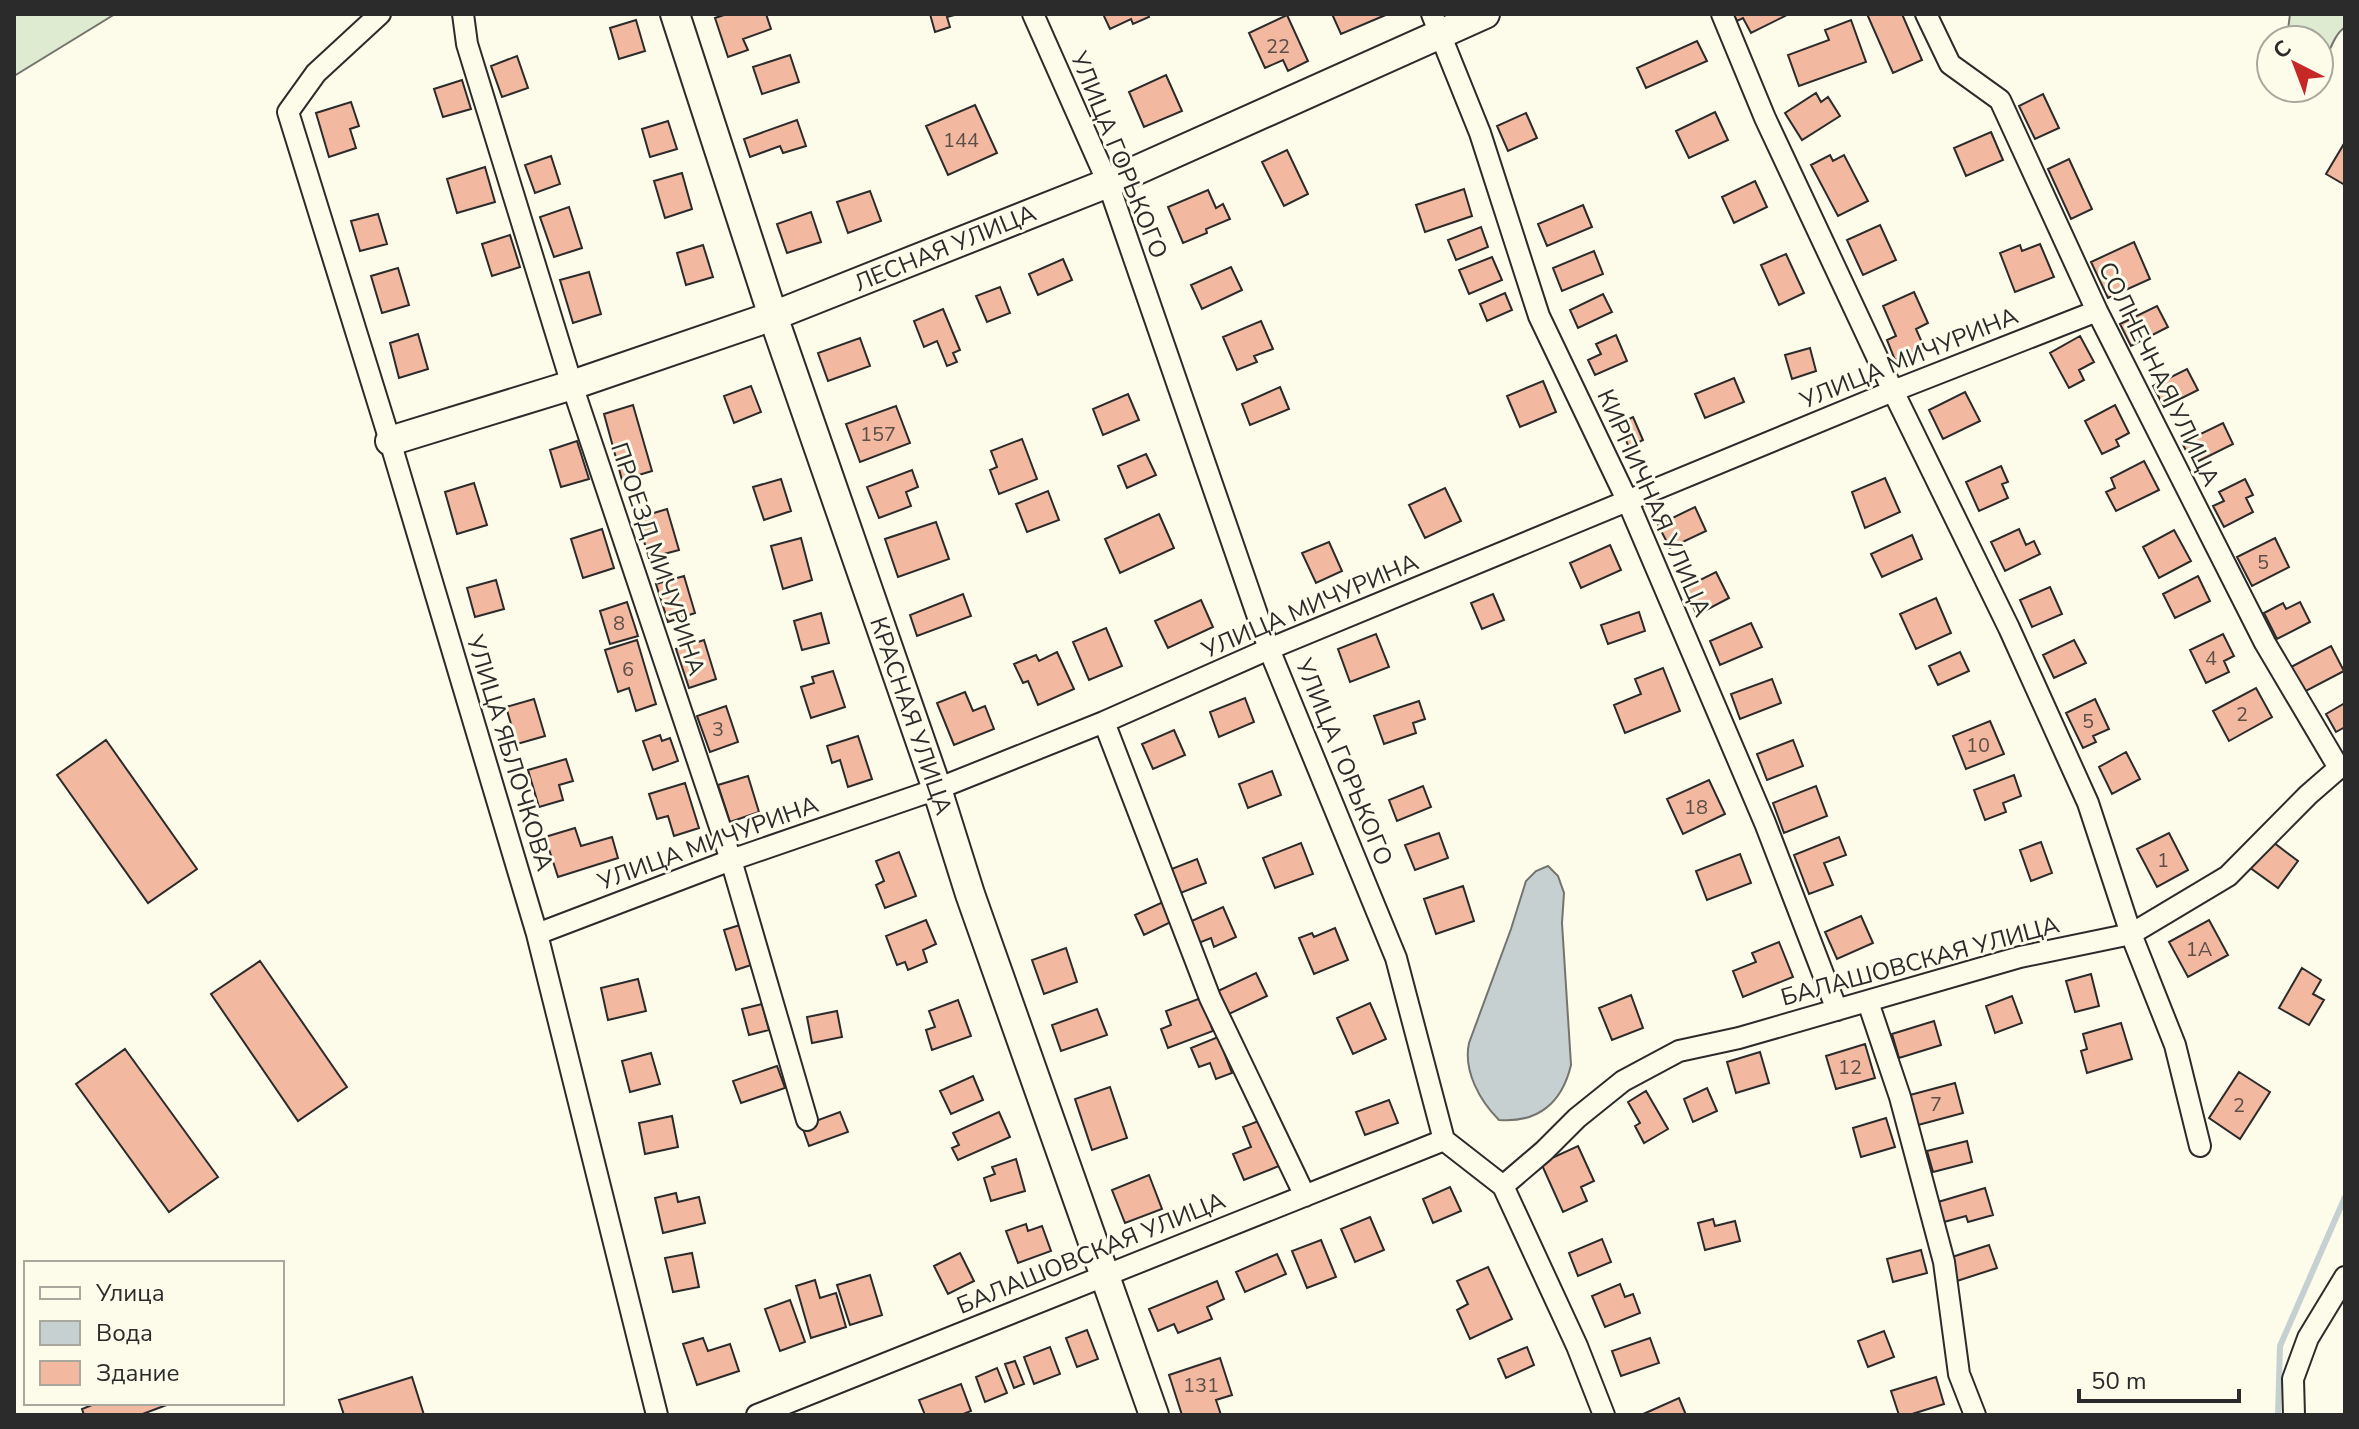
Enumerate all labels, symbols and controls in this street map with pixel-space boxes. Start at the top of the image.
north arrow [2255,24,2335,104]
house number: 22 [1266,33,1290,60]
text: С [2267,34,2298,66]
street label: УЛИЦА ГОРЬКОГО [1062,46,1175,263]
house number: 144 [943,127,979,154]
street label: ЛЕСНАЯ УЛИЦА [849,197,1041,299]
street label: СОЛНЕЧНАЯ УЛИЦА [2091,256,2228,492]
street label: УЛИЦА МИЧУРИНА [1794,299,2023,417]
street label: КИРПИЧНАЯ УЛИЦА [1589,384,1719,622]
house number: 157 [860,421,896,448]
street label: ПРОЕЗД МИЧУРИНА [603,438,713,680]
street label: УЛИЦА МИЧУРИНА [1196,546,1424,666]
house number: 5 [2257,549,2269,576]
house number: 8 [613,610,625,637]
street label: КРАСНАЯ УЛИЦА [862,613,960,820]
street label: УЛИЦА ЯБЛОЧКОВА [459,630,561,875]
house number: 4 [2205,645,2217,672]
street label: УЛИЦА ГОРЬКОГО [1287,653,1400,870]
house number: 6 [622,656,634,683]
house number: 2 [2236,701,2248,728]
house number: 5 [2082,708,2094,735]
house number: 3 [712,716,724,743]
house number: 10 [1966,732,1990,759]
street label: УЛИЦА МИЧУРИНА [592,788,823,898]
house number: 18 [1684,794,1708,821]
house number: 1 [2157,847,2169,874]
street label: БАЛАШОВСКАЯ УЛИЦА [1777,908,2063,1014]
house number: 1А [2186,936,2213,963]
house number: 12 [1838,1054,1862,1081]
house number: 7 [1930,1091,1942,1118]
house number: 2 [2233,1092,2245,1119]
street label: БАЛАШОВСКАЯ УЛИЦА [952,1184,1230,1322]
legend [24,1261,284,1405]
text: Улица [95,1277,165,1309]
text: Вода [96,1317,153,1349]
scale bar [2079,1353,2239,1403]
text: Здание [96,1357,180,1389]
text: 50 m [2091,1365,2147,1397]
house number: 131 [1183,1372,1219,1399]

